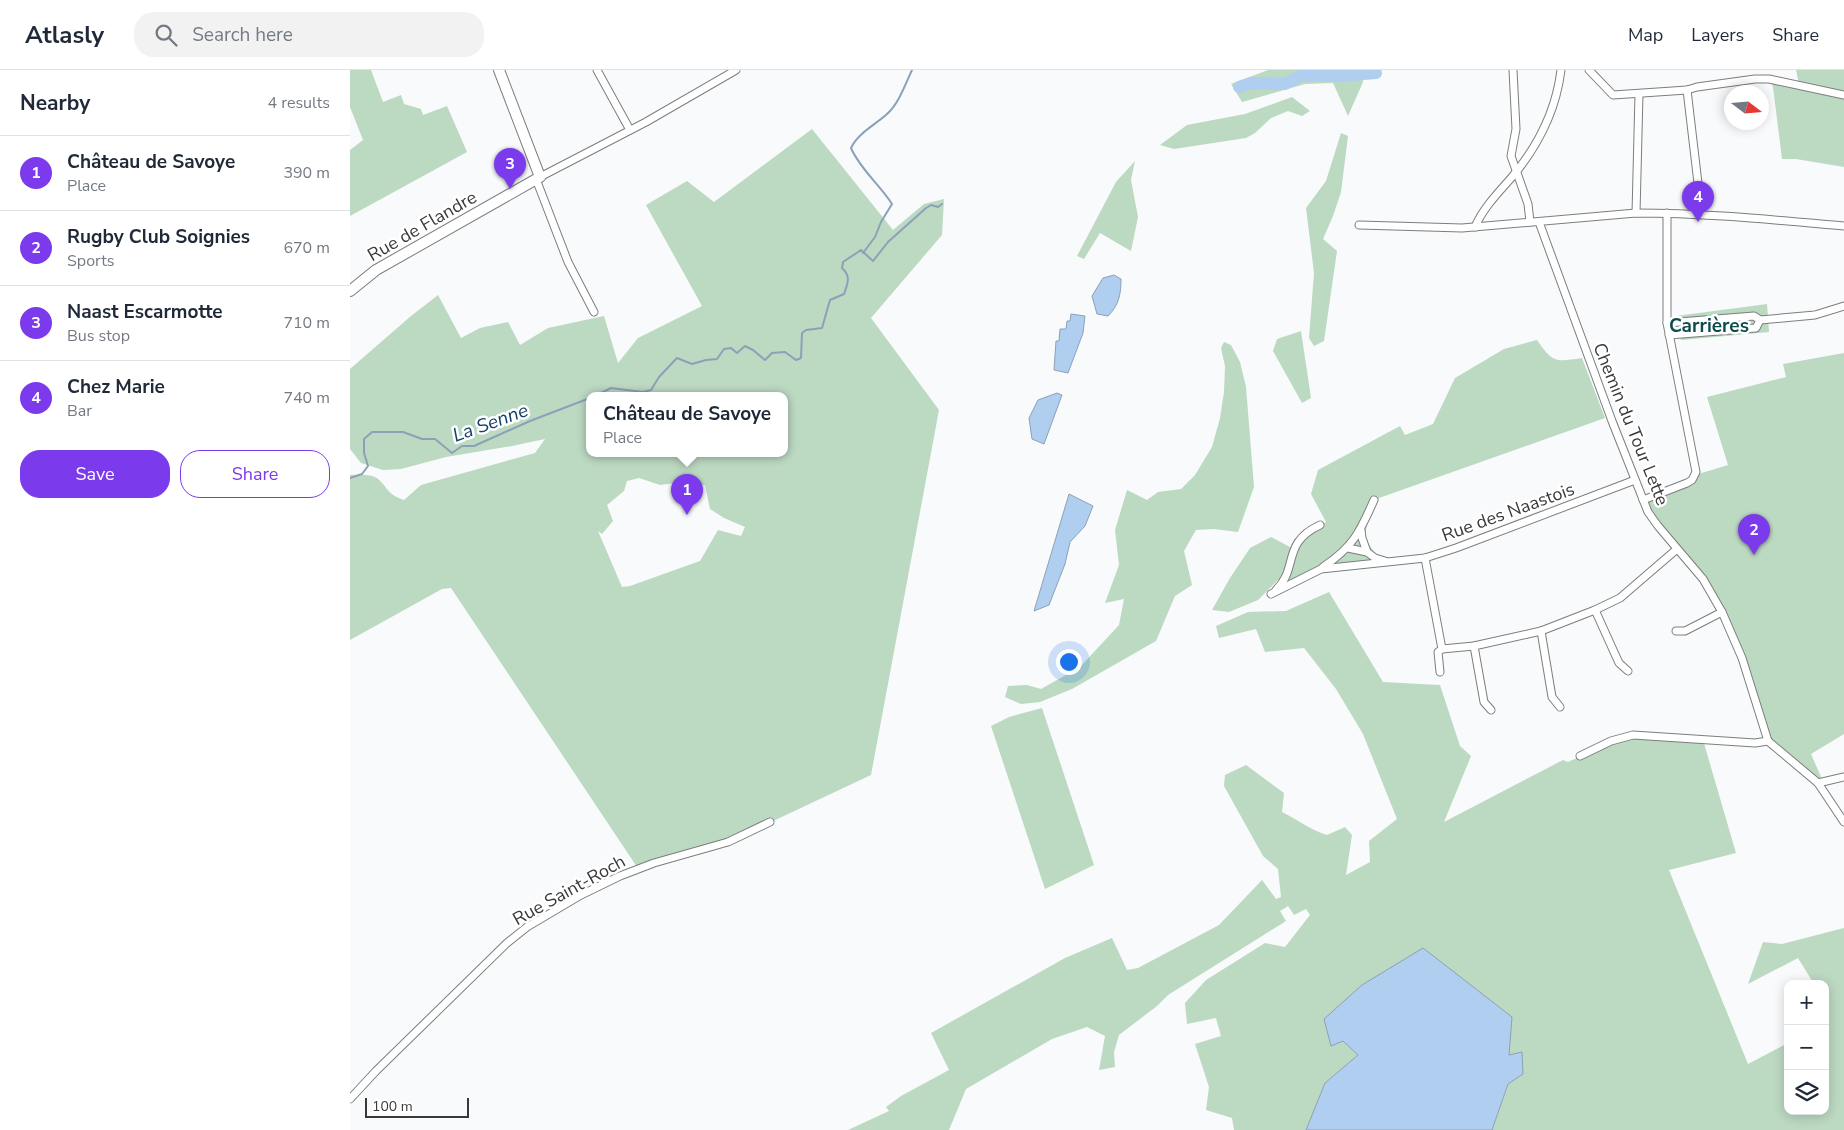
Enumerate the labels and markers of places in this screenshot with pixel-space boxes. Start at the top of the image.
pin: 3 [494,148,526,189]
pin: 4 [1682,181,1714,222]
pin: 1 [671,474,703,515]
pin: 2 [1738,514,1770,555]

